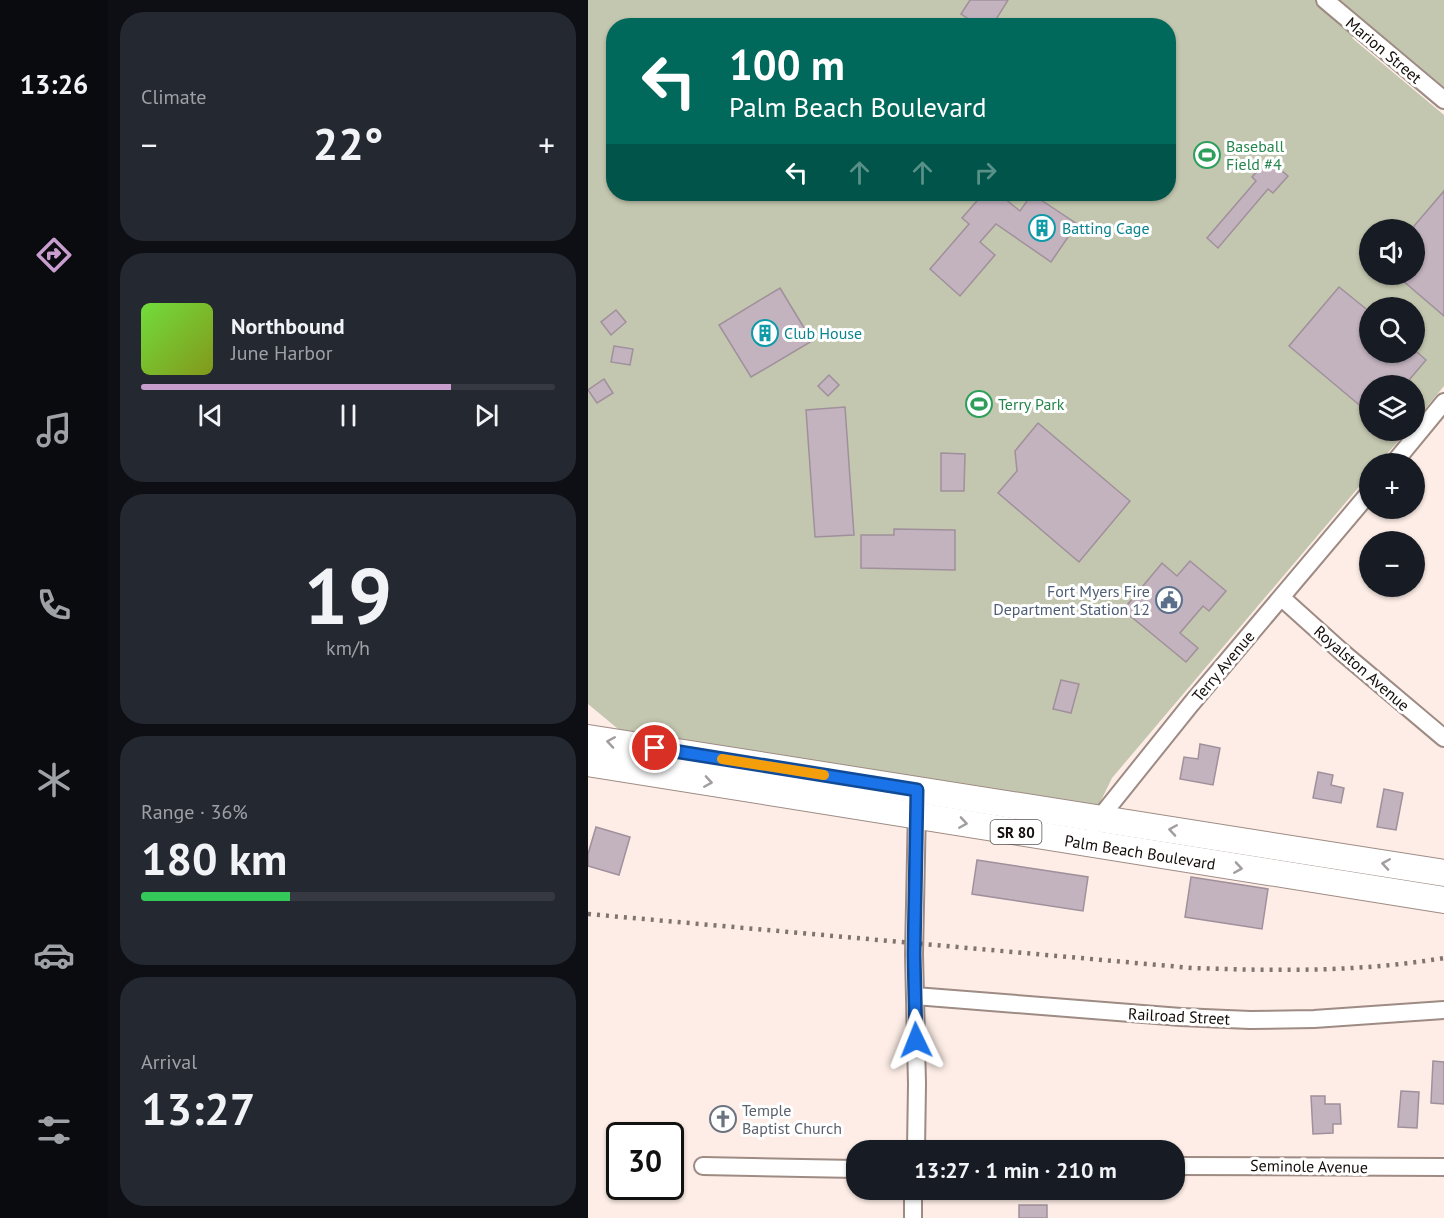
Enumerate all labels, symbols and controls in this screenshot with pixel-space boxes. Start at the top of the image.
street label: Marion Street [1342,13,1426,88]
text: 100 m [729,37,845,92]
icon: left [630,42,708,120]
text: 13:26 [20,67,88,101]
text: Climate [141,84,207,110]
text: Palm Beach Boulevard [729,90,987,124]
text: 22° [313,114,383,172]
text: − [141,123,158,166]
text: + [538,123,555,166]
place label: Baseball Field #4 [1226,136,1284,174]
sports icon: Baseball Field #4 [1192,140,1222,170]
icon: left [780,156,813,189]
icon: ahead [843,156,876,189]
icon: ahead [906,156,939,189]
icon: right [969,156,1002,189]
building icon: Batting Cage [1027,213,1057,243]
place label: Batting Cage [1062,218,1150,238]
map controls [1359,219,1425,597]
button: sound [1359,219,1425,285]
icon: directions [33,234,75,276]
button: search [1359,297,1425,363]
text: Northbound [231,312,345,340]
building icon: Club House [750,318,780,348]
place label: Club House [784,323,862,343]
text: June Harbor [231,340,333,366]
button: layers [1359,375,1425,441]
sports icon: Terry Park [964,389,994,419]
place label: Terry Park [998,394,1065,414]
icon: previous [194,399,227,432]
icon: pause [332,399,365,432]
icon: next [470,399,503,432]
icon: music [33,409,75,451]
button: + [1359,453,1425,519]
button: − [1359,531,1425,597]
text: 19 [304,545,392,646]
place label: Fort Myers Fire Department Station 12 [993,581,1150,619]
icon: phone [33,584,75,626]
public building icon: Fort Myers Fire Department Station 12 [1154,585,1184,615]
street label: Royalston Avenue [1310,621,1414,715]
street label: Terry Avenue [1188,626,1258,706]
text: km/h [326,635,370,661]
pin [629,722,680,773]
icon: arrive [638,731,671,764]
one-way arrow [606,736,615,748]
icon: climate [33,759,75,801]
one-way arrow [703,776,713,788]
text: Range · 36% [141,799,248,825]
one-way arrow [958,817,967,829]
road number: SR 80 [990,820,1042,844]
one-way arrow [1168,825,1177,837]
text: 180 km [141,829,287,887]
street label: Palm Beach Boulevard [1063,830,1217,874]
one-way arrow [1382,858,1392,871]
one-way arrow [1233,861,1243,874]
icon: car [33,934,75,976]
street label: Railroad Street [1128,1003,1231,1029]
position arrow [884,1008,948,1072]
text: Arrival [141,1049,197,1075]
text: 13:27 [141,1079,255,1137]
place label: Temple Baptist Church [742,1100,842,1138]
church icon: Temple Baptist Church [708,1104,738,1134]
icon: filters [33,1109,75,1151]
speed limit sign: 30 [606,1122,684,1200]
street label: Seminole Avenue [1250,1155,1368,1177]
text: 13:27 · 1 min · 210 m [914,1156,1117,1184]

